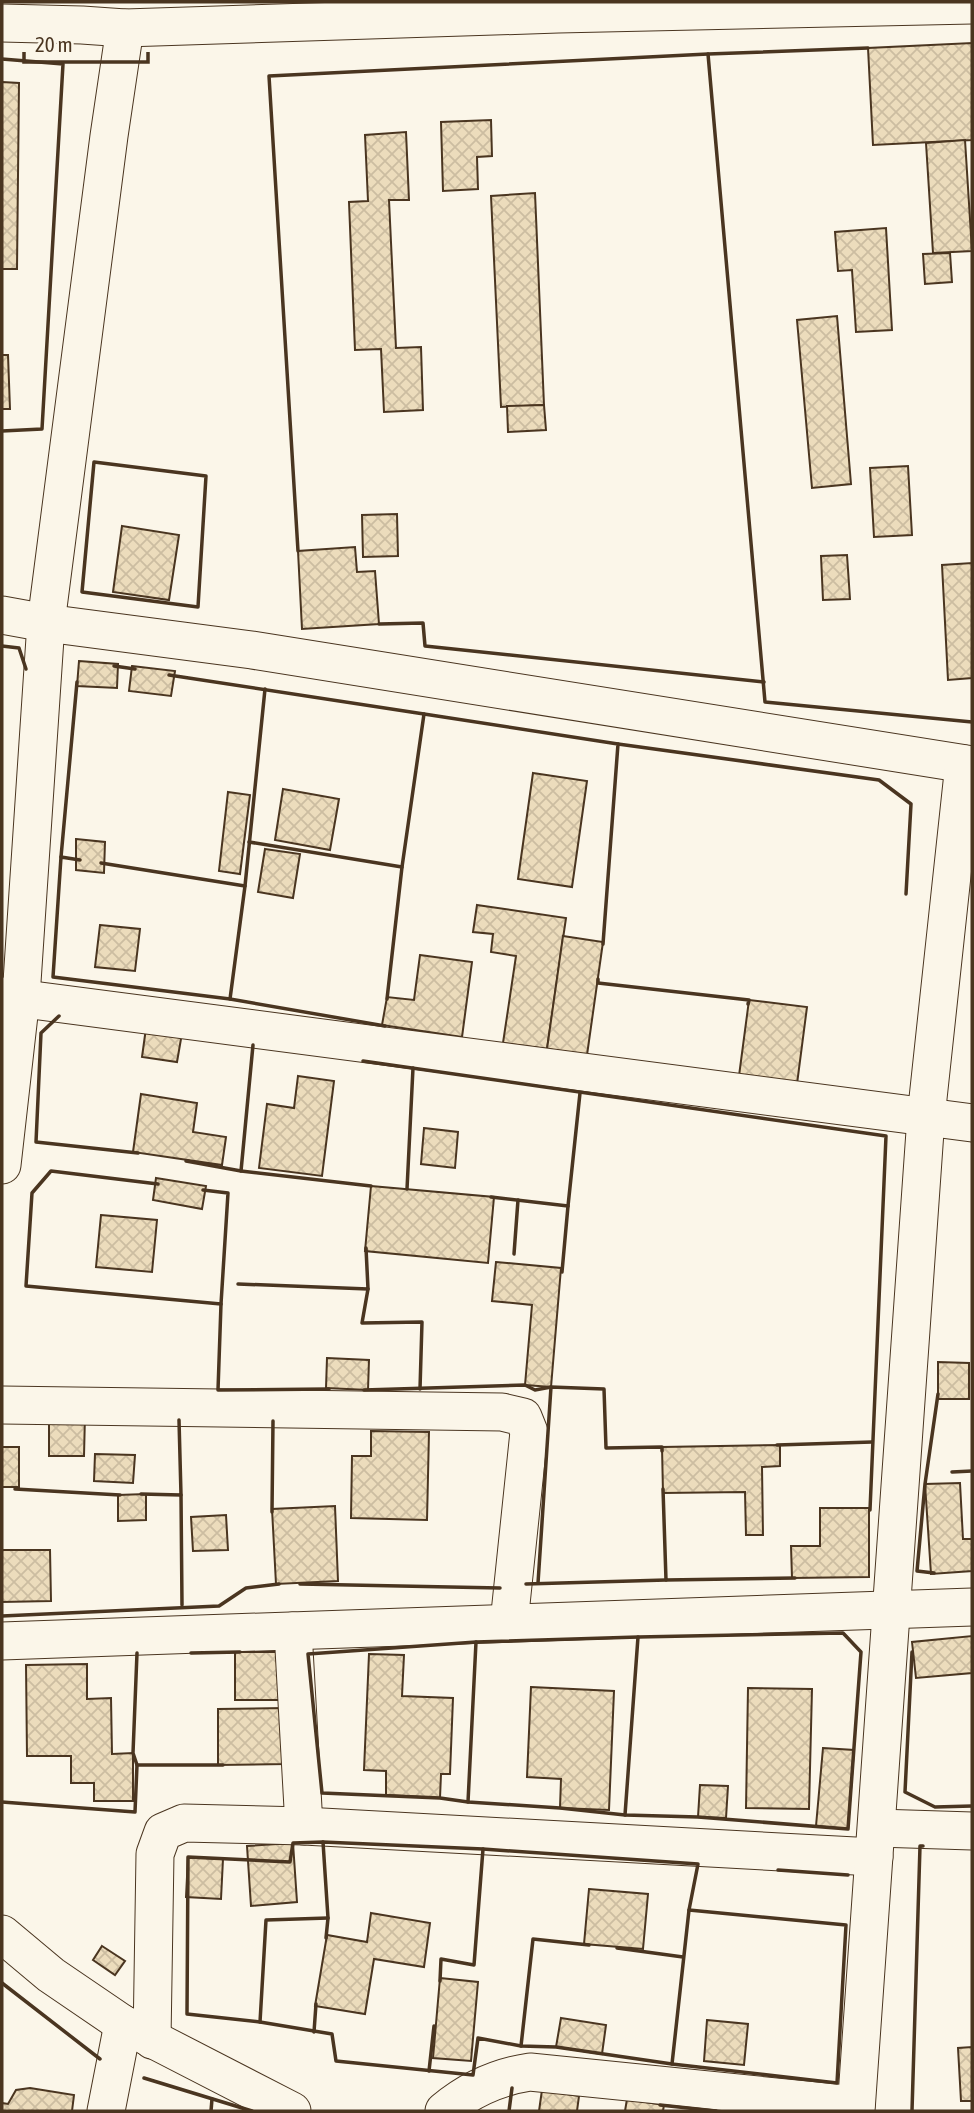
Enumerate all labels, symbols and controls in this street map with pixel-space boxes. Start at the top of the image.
scale bar [24,21,149,65]
text: 20 m [35,32,73,56]

